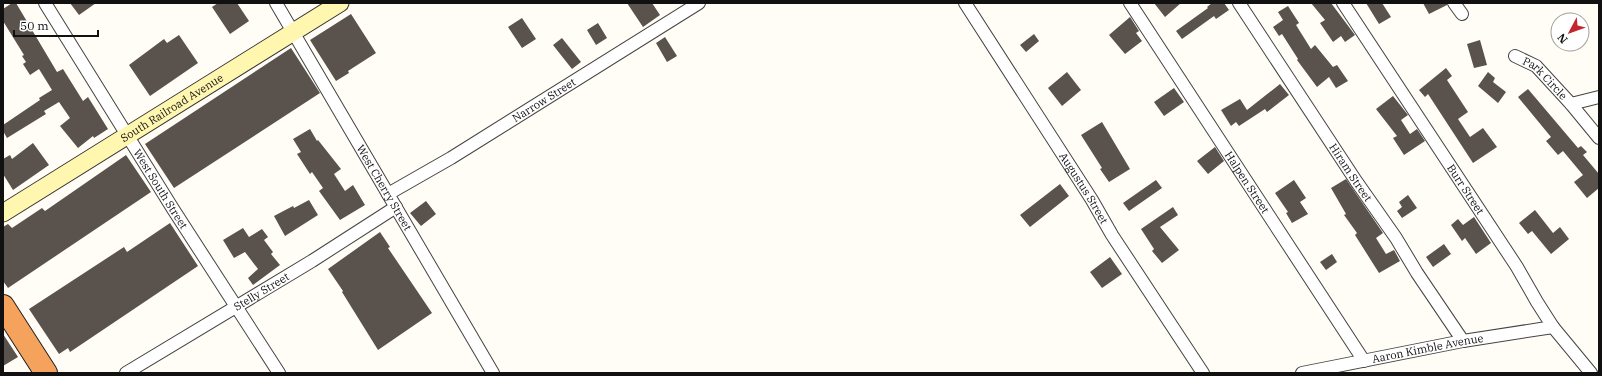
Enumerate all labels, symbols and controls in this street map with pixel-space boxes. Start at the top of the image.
scale bar [14,12,98,38]
north arrow [1550,12,1590,52]
text: 50 m [20,18,49,33]
text: N [1554,30,1571,46]
street label: Park Circle [1521,54,1571,103]
street label: South Railroad Avenue [118,71,226,145]
street label: Narrow Street [509,75,578,125]
street label: Hiram Street [1326,141,1375,204]
street label: West Cherry Street [354,142,415,233]
street label: West South Street [130,146,191,232]
street label: Halpen Street [1222,148,1273,216]
street label: Augustus Street [1056,150,1111,227]
street label: Burr Street [1444,161,1487,217]
street label: Stelly Street [231,269,292,314]
street label: Aaron Kimble Avenue [1371,331,1484,366]

